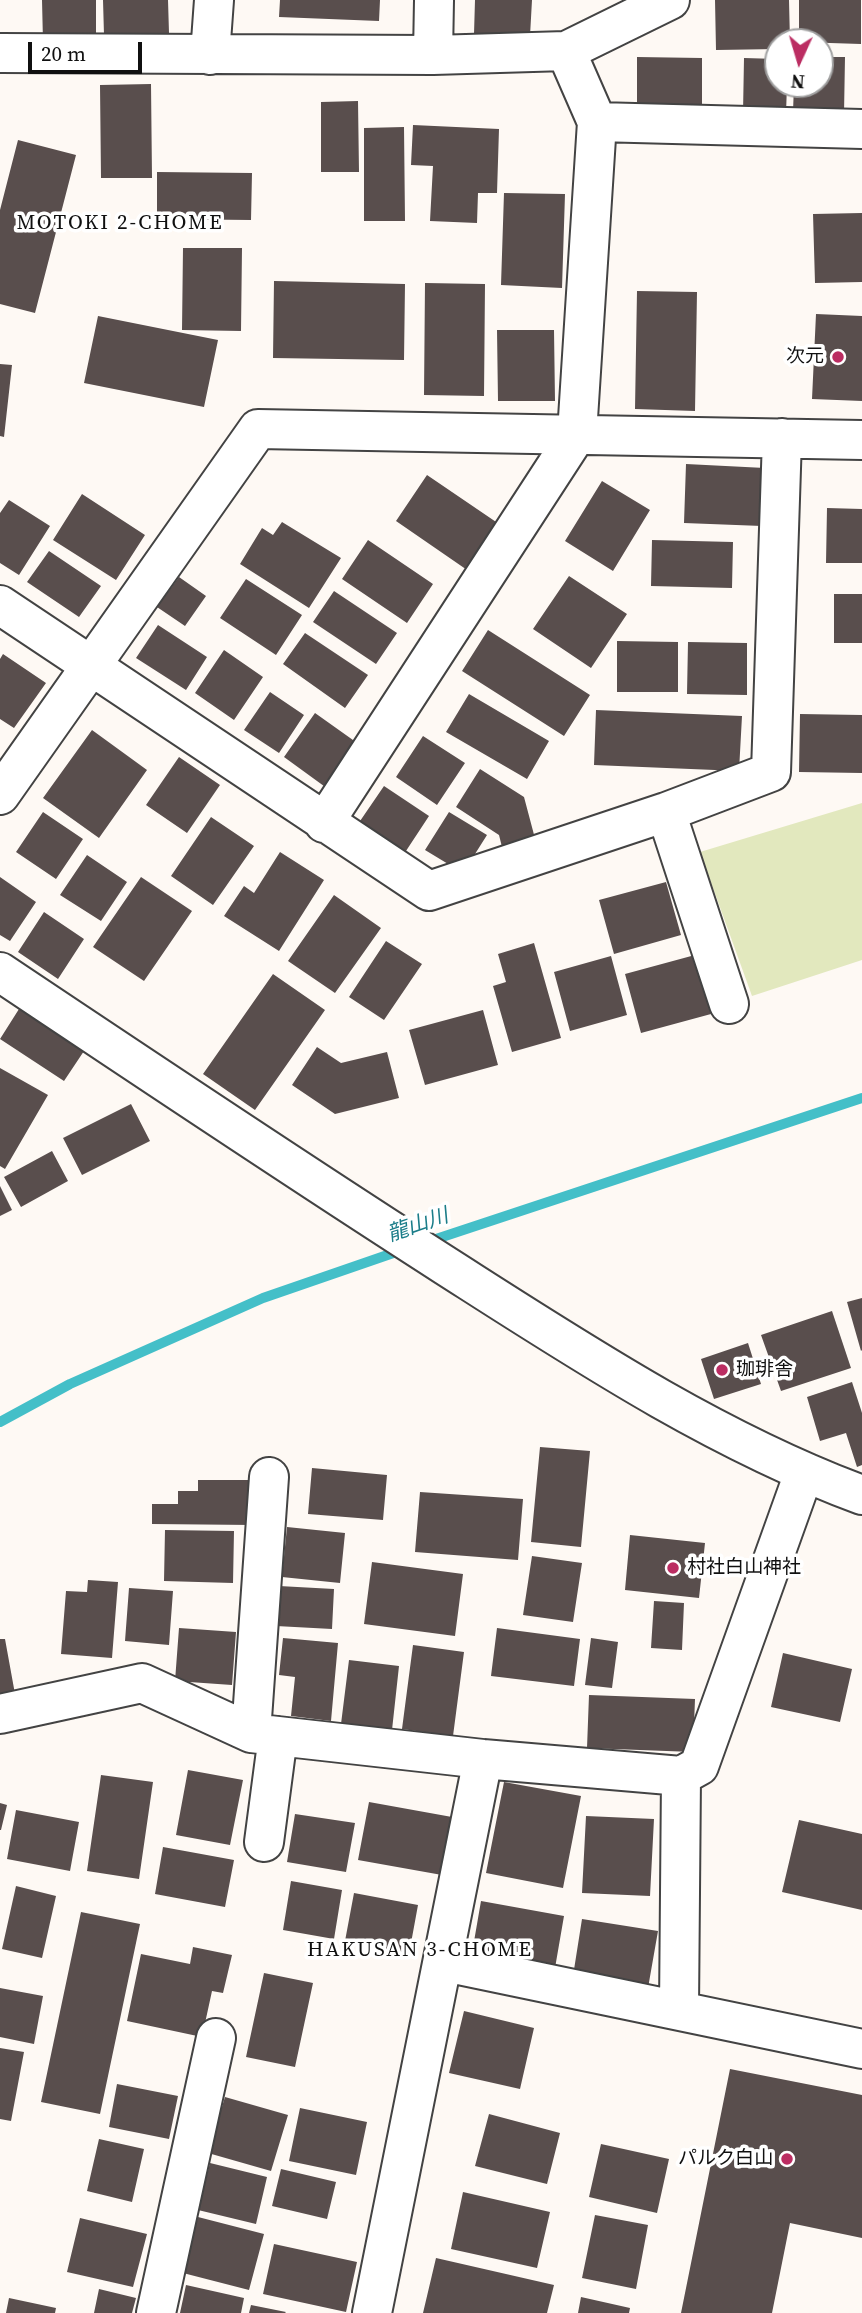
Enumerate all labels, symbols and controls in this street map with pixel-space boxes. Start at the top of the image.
scale bar [32,28,145,72]
north arrow [764,28,834,98]
text: 20 m [41,39,86,68]
text: N [790,69,805,95]
district label: MOTOKI 2-CHOME [18,211,222,237]
place label: 次元 [786,346,824,368]
marker: 次元 [830,349,846,365]
water label: 龍山川 [384,1204,452,1248]
place label: 珈琲舎 [736,1359,793,1381]
marker: 珈琲舎 [714,1362,730,1378]
place label: 村社白山神社 [687,1557,801,1579]
marker: 村社白山神社 [665,1560,681,1576]
district label: HAKUSAN 3-CHOME [309,1938,531,1964]
place label: パルク白山 [678,2148,773,2170]
marker: パルク白山 [779,2151,795,2167]

